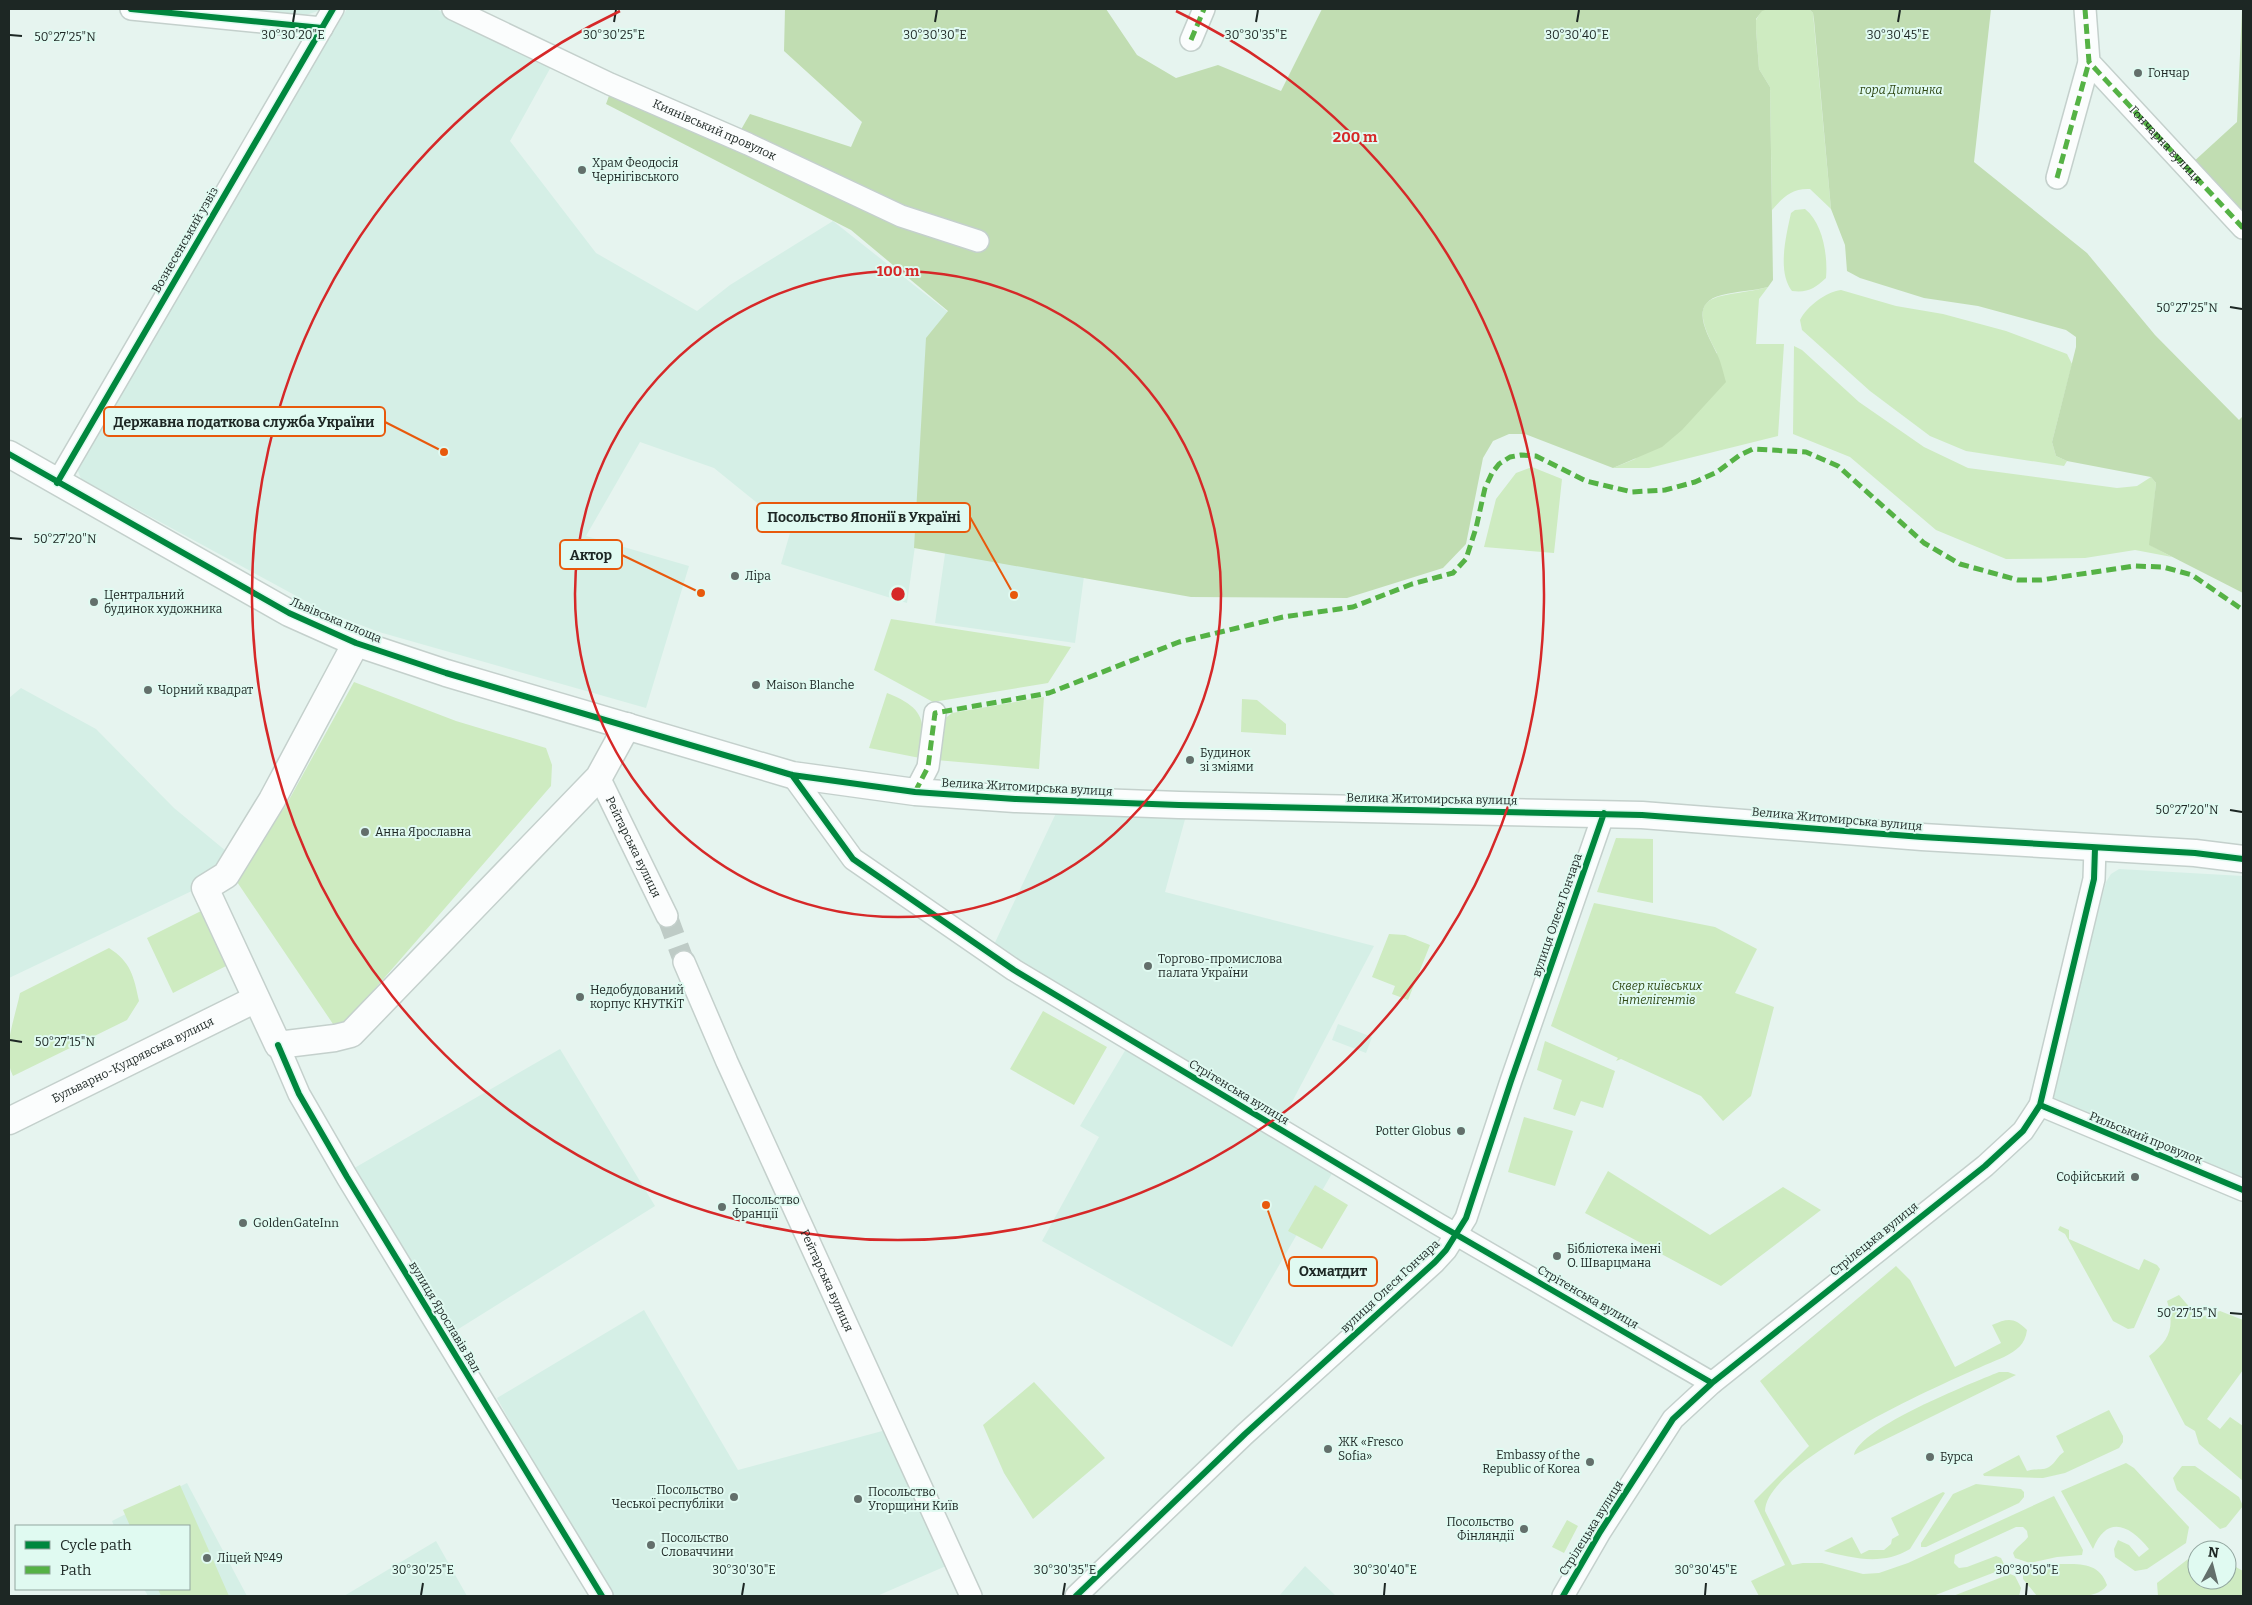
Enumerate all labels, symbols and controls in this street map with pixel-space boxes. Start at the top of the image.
text: 30°30'20"E [261,28,325,42]
text: 30°30'25"E [583,28,645,42]
text: 30°30'30"E [903,28,967,42]
text: 30°30'35"E [1225,28,1287,42]
text: 30°30'40"E [1545,28,1609,42]
text: 30°30'45"E [1867,28,1929,42]
text: 50°27'25"N [34,30,96,44]
place label: Гончар [2148,66,2189,80]
marker: Гончар [2132,67,2144,79]
park label: гора Дитинка [1859,83,1942,97]
street label: Киянівський провулок [650,96,778,163]
street label: Гончарна вулиця [2126,103,2205,187]
text: 200 m [1333,128,1378,146]
place label: Храм Феодосія Чернігівського [592,156,679,184]
marker: Храм Феодосія Чернігівського [576,164,588,176]
street label: Вознесенський узвіз [149,184,221,296]
text: 100 m [877,262,920,280]
text: 50°27'25"N [2156,301,2218,315]
callout: Державна податкова служба України [104,407,385,436]
text: Державна податкова служба України [114,414,375,431]
callout: Посольство Японії в Україні [757,503,970,532]
text: Посольство Японії в Україні [767,509,961,526]
text: 50°27'20"N [34,532,97,546]
callout: Актор [560,540,622,569]
text: Актор [570,547,613,564]
place label: Ліра [745,569,771,583]
marker: Ліра [729,570,741,582]
centre of rings [889,585,907,603]
place label: Центральний будинок художника [104,588,223,616]
street label: Львівська площа [288,594,384,646]
marker: Центральний будинок художника [88,596,100,608]
place label: Maison Blanche [766,678,854,692]
marker: Maison Blanche [750,679,762,691]
place label: Чорний квадрат [158,683,253,697]
marker: Чорний квадрат [142,684,154,696]
place label: Будинок зі зміями [1200,746,1254,774]
marker: Будинок зі зміями [1184,754,1196,766]
street label: Велика Житомирська вулиця [941,776,1113,798]
street label: Велика Житомирська вулиця [1346,791,1518,807]
street label: Рейтарська вулиця [603,794,664,900]
text: 50°27'20"N [2156,803,2219,817]
street label: Велика Житомирська вулиця [1751,805,1923,833]
place label: Анна Ярославна [375,825,471,839]
marker: Анна Ярославна [359,826,371,838]
street label: вулиця Олеся Гончара [1529,851,1585,979]
place label: Торгово-промислова палата України [1158,952,1283,980]
marker: Торгово-промислова палата України [1142,960,1154,972]
park label: Сквер київських інтелігентів [1612,979,1703,1007]
place label: Недобудований корпус КНУТКіТ [590,983,684,1011]
marker: Недобудований корпус КНУТКіТ [574,991,586,1003]
street label: Бульварно-Кудрявська вулиця [50,1014,216,1106]
text: 50°27'15"N [35,1035,95,1049]
street label: Стрітенська вулиця [1186,1057,1292,1128]
street label: Рильський провулок [2087,1109,2205,1167]
place label: Potter Globus [1375,1124,1451,1138]
marker: Potter Globus [1455,1125,1467,1137]
place label: Софійський [2056,1170,2125,1184]
marker: Софійський [2129,1171,2141,1183]
place label: Посольство Франції [732,1193,800,1221]
street label: Стрілецька вулиця [1827,1199,1921,1279]
marker: Посольство Франції [716,1201,728,1213]
place label: GoldenGateInn [253,1216,339,1230]
marker: GoldenGateInn [237,1217,249,1229]
street label: Рейтарська вулиця [797,1227,856,1334]
street label: вулиця Олеся Гончара [1338,1236,1443,1335]
place label: Бібліотека імені О. Шварцмана [1567,1242,1661,1270]
marker: Бібліотека імені О. Шварцмана [1551,1250,1563,1262]
callout: Охматдит [1289,1257,1377,1286]
street label: вулиця Ярославів Вал [406,1259,484,1375]
street label: Стрітенська вулиця [1535,1262,1641,1332]
text: Охматдит [1299,1263,1368,1280]
text: 50°27'15"N [2157,1306,2217,1320]
place label: ЖК «Fresco Sofia» [1338,1435,1404,1463]
marker: ЖК «Fresco Sofia» [1322,1443,1334,1455]
place label: Embassy of the Republic of Korea [1482,1448,1580,1476]
place label: Бурса [1940,1450,1974,1464]
marker: Бурса [1924,1451,1936,1463]
marker: Embassy of the Republic of Korea [1584,1456,1596,1468]
street label: Стрілецька вулиця [1556,1478,1626,1578]
place label: Посольство Чеської республіки [612,1483,724,1511]
place label: Посольство Угорщини Київ [868,1485,959,1513]
marker: Посольство Чеської республіки [728,1491,740,1503]
marker: Посольство Угорщини Київ [852,1493,864,1505]
place label: Посольство Фінляндії [1446,1515,1514,1543]
marker: Посольство Фінляндії [1518,1523,1530,1535]
legend [15,1525,190,1590]
place label: Посольство Словаччини [661,1531,734,1559]
text: Cycle path [60,1536,132,1554]
marker: Посольство Словаччини [645,1539,657,1551]
north arrow [2187,1540,2237,1590]
text: N [2207,1543,2220,1562]
place label: Ліцей №49 [217,1551,283,1565]
marker: Ліцей №49 [201,1552,213,1564]
text: Path [60,1561,92,1579]
text: 30°30'25"E [392,1563,454,1577]
text: 30°30'30"E [712,1563,776,1577]
text: 30°30'35"E [1034,1563,1096,1577]
text: 30°30'40"E [1353,1563,1417,1577]
text: 30°30'45"E [1675,1563,1737,1577]
text: 30°30'50"E [1995,1563,2059,1577]

